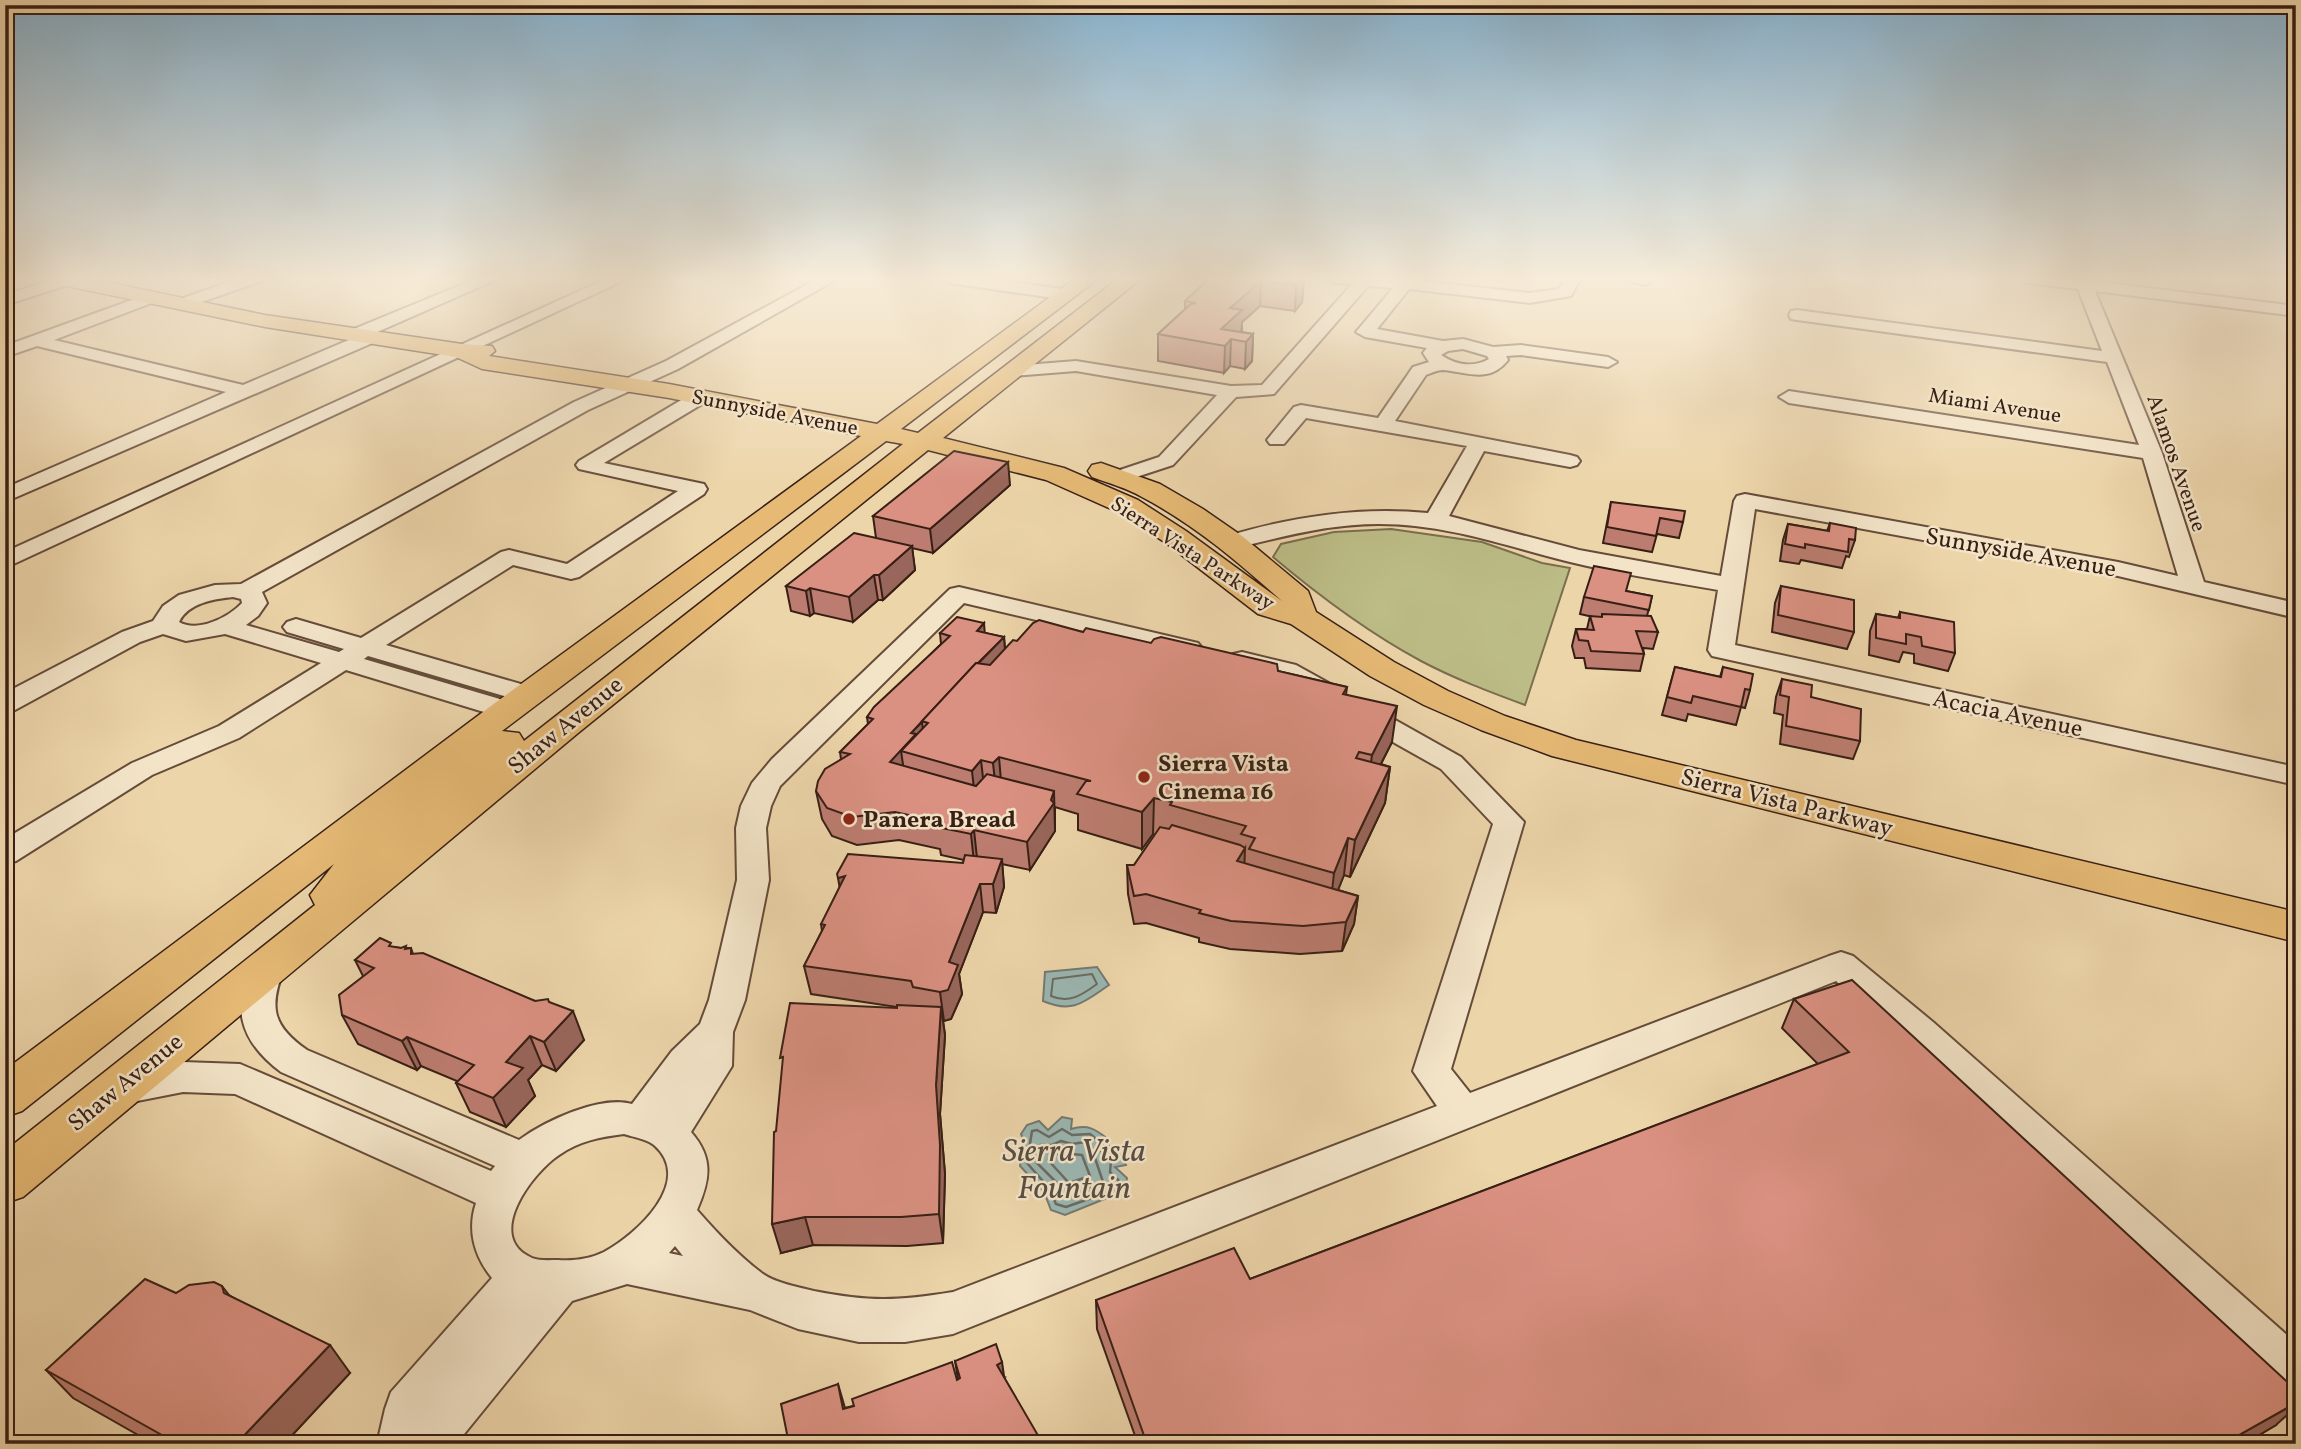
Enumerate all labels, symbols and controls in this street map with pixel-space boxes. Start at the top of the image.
street label: Miami Avenue [1926,382,2063,431]
street label: Sunnyside Avenue [689,383,860,444]
street label: Alamos Avenue [2139,391,2213,536]
street label: Sierra Vista Parkway [1104,490,1281,619]
street label: Sunnyside Avenue [1923,520,2119,587]
street label: Shaw Avenue [501,669,631,784]
street label: Acacia Avenue [1930,682,2086,747]
place label: Sierra Vista Cinema 16 [1158,748,1289,810]
street label: Sierra Vista Parkway [1677,761,1896,847]
marker: Sierra Vista Cinema 16 [1136,769,1152,785]
place label: Panera Bread [863,804,1016,838]
marker: Panera Bread [841,811,857,827]
street label: Shaw Avenue [61,1026,191,1141]
water label: Sierra Vista Fountain [1002,1131,1146,1212]

